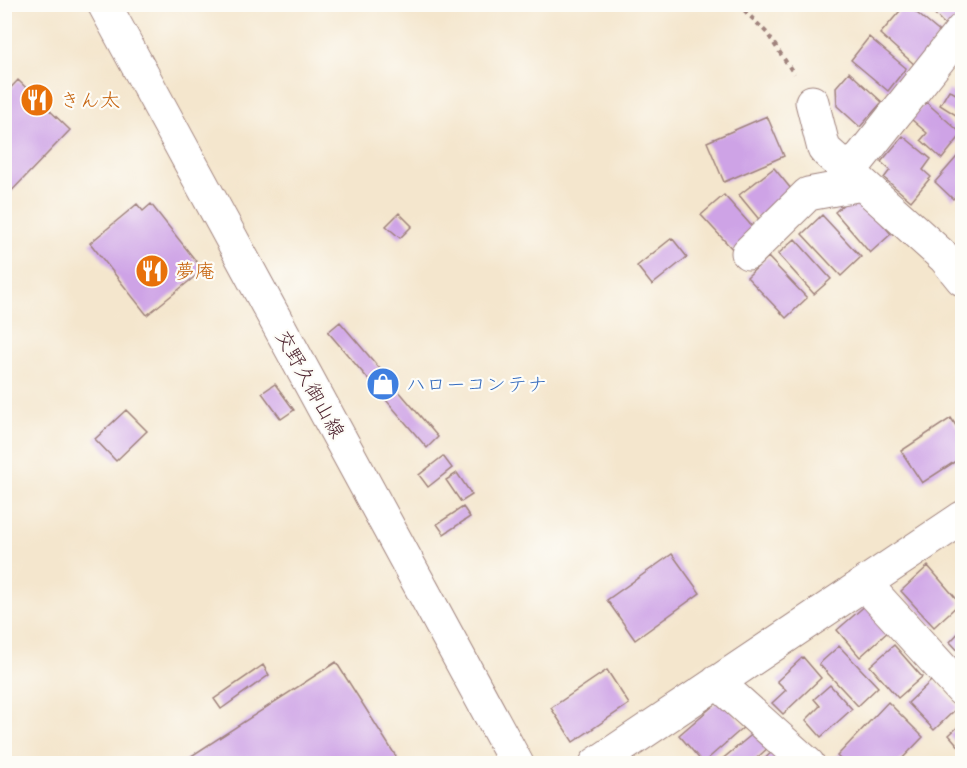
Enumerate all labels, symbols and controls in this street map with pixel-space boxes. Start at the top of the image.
restaurant icon: きん太 [19,82,55,118]
place label: きん太 [60,89,120,112]
restaurant icon: 夢庵 [134,253,170,289]
place label: 夢庵 [175,260,215,283]
street label: 交野久御山線 [271,326,349,442]
shop icon: ハローコンテナ [365,366,401,402]
place label: ハローコンテナ [406,373,547,396]

